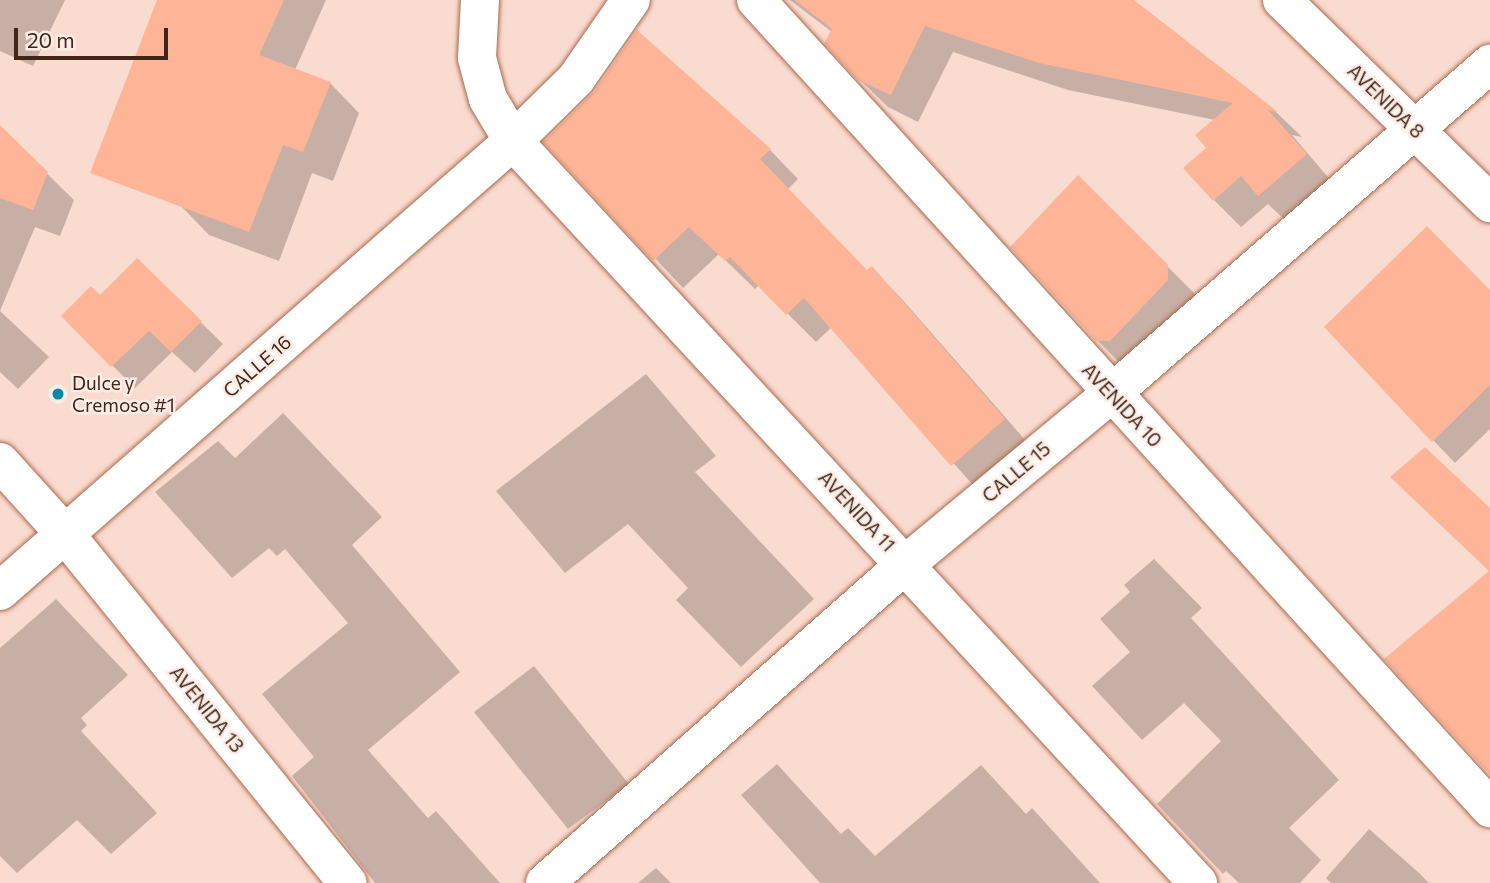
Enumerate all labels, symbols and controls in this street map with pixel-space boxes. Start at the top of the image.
scale bar [18,14,172,58]
text: 20 m [27,27,75,52]
street label: AVENIDA 8 [1343,59,1429,143]
street label: CALLE 16 [218,330,296,402]
street label: AVENIDA 10 [1077,358,1167,452]
place label: Dulce y Cremoso #1 [72,372,175,416]
marker: Dulce y Cremoso #1 [50,386,66,402]
street label: CALLE 15 [977,437,1055,507]
street label: AVENIDA 11 [814,466,900,556]
street label: AVENIDA 13 [165,661,249,757]

